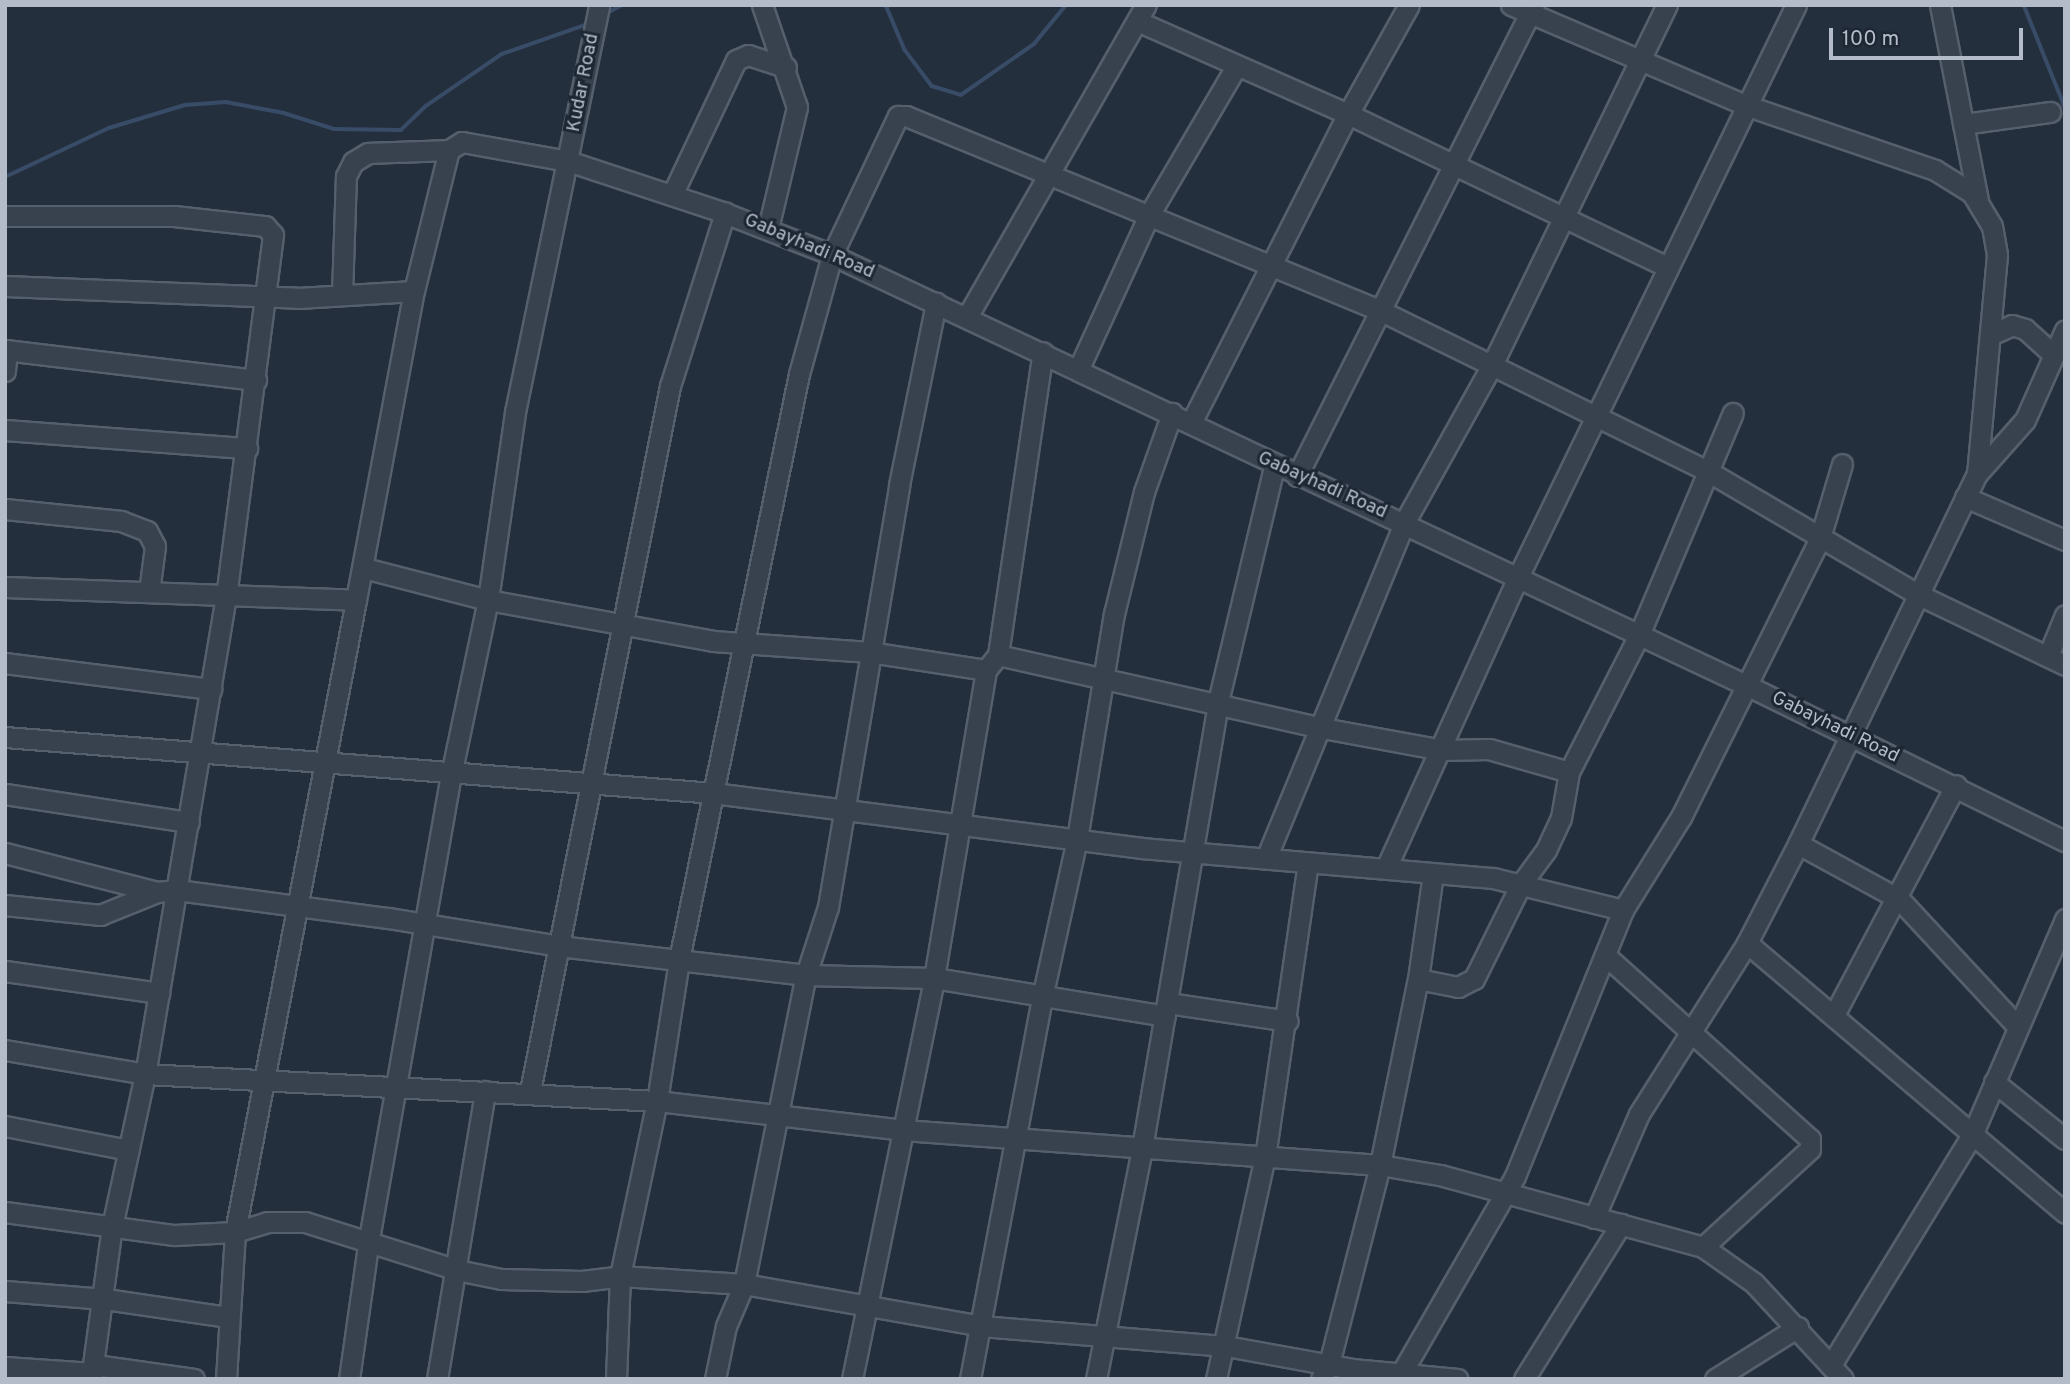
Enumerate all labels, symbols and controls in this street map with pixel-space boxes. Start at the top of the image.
scale bar [1832,14,2026,58]
text: 100 m [1842,26,1899,53]
street label: Kudar Road [563,32,605,134]
street label: Gabayhadi Road [741,209,877,285]
street label: Gabayhadi Road [1254,447,1390,525]
street label: Gabayhadi Road [1768,687,1902,769]

